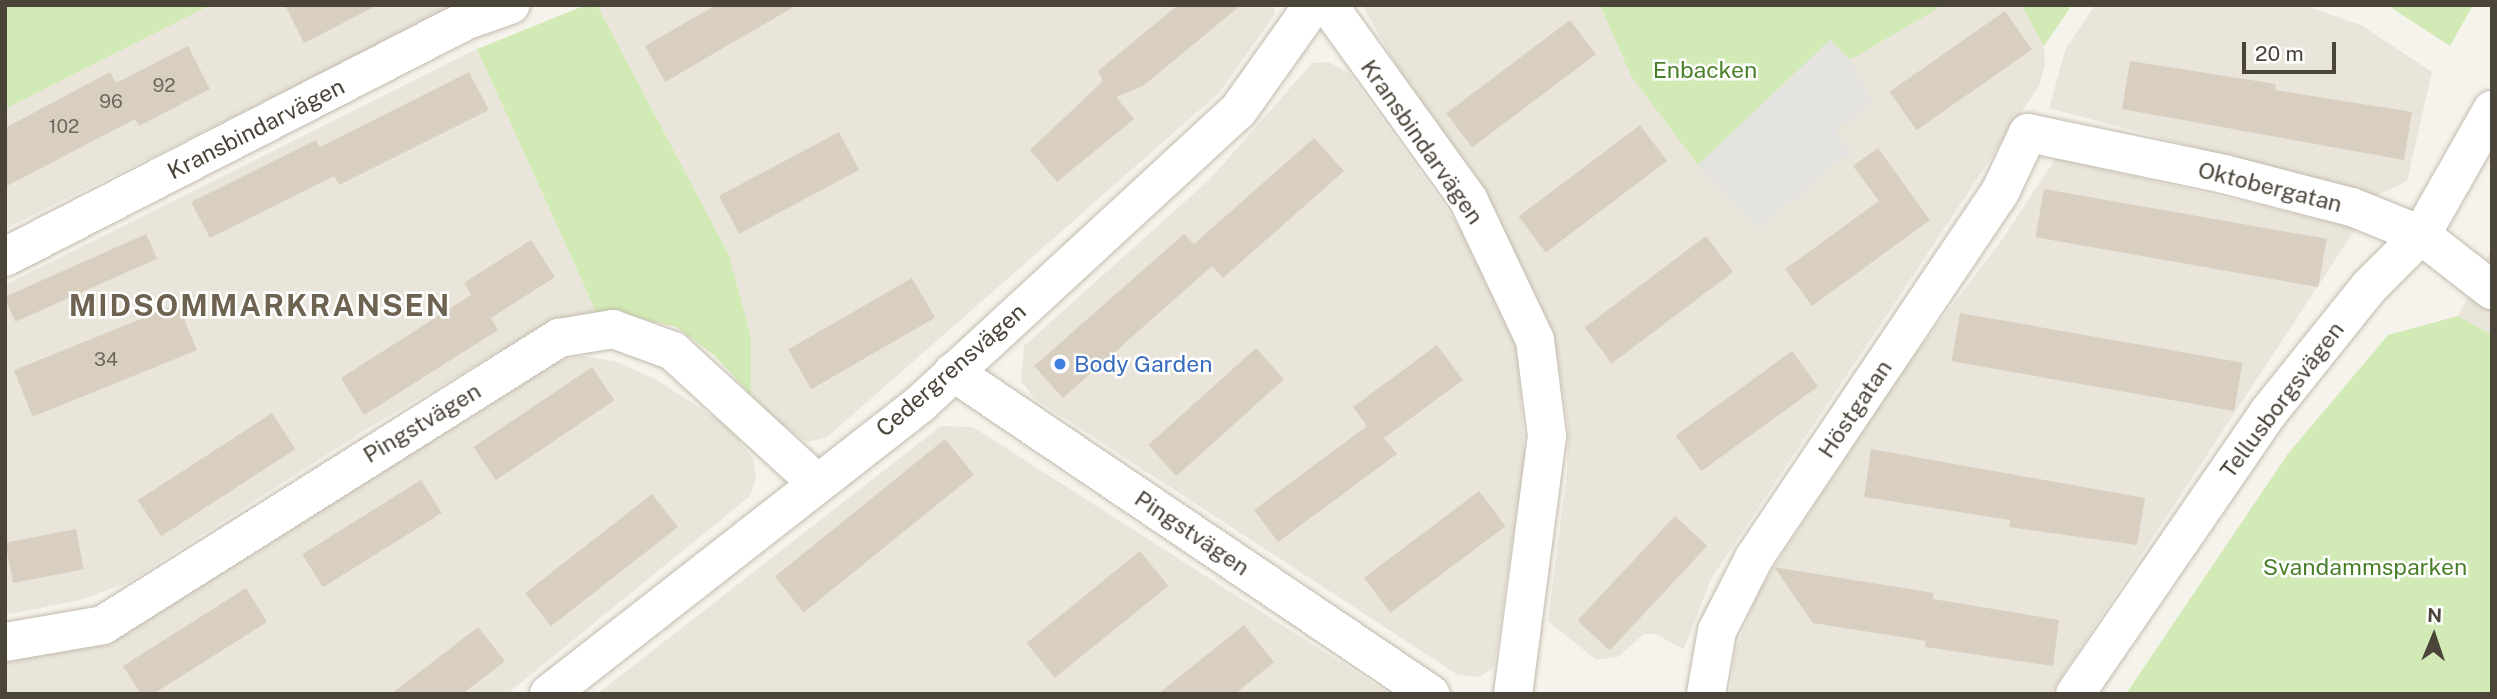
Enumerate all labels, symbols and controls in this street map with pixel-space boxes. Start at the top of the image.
scale bar [2245,28,2340,72]
text: 20 m [2255,41,2304,66]
street label: Kransbindarvägen [1355,54,1489,230]
park label: Enbacken [1653,56,1757,84]
street label: Kransbindarvägen [163,73,349,185]
house number: 92 [152,75,176,97]
house number: 96 [99,91,123,113]
house number: 102 [49,116,79,138]
street label: Oktobergatan [2195,156,2345,218]
district label: MIDSOMMARKRANSEN [71,287,449,323]
street label: Cedergrensvägen [870,297,1032,443]
street label: Tellusborgsvägen [2214,316,2350,484]
house number: 34 [94,349,118,371]
place label: Body Garden [1074,350,1213,378]
street label: Höstgatan [1812,355,1898,463]
marker: Body Garden [1052,356,1068,372]
street label: Pingstvägen [358,377,486,469]
street label: Pingstvägen [1129,485,1255,581]
park label: Svandammsparken [2263,553,2467,581]
north arrow [2399,601,2469,671]
text: N [2427,604,2443,626]

